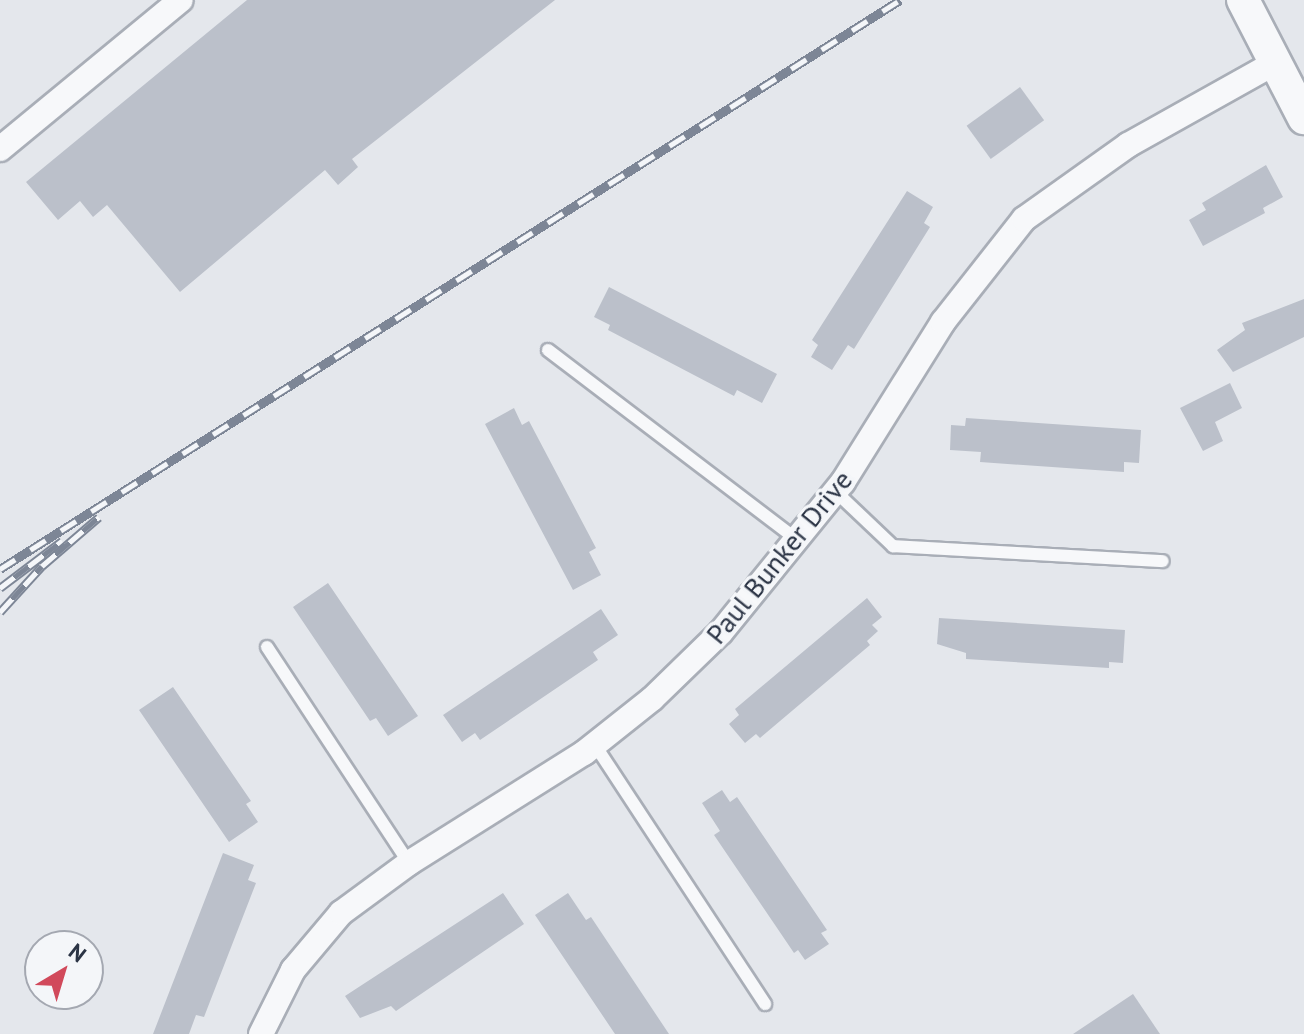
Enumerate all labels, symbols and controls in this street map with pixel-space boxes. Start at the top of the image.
street label: Paul Bunker Drive [699,464,859,650]
north arrow [24,930,104,1010]
text: N [63,937,92,968]

